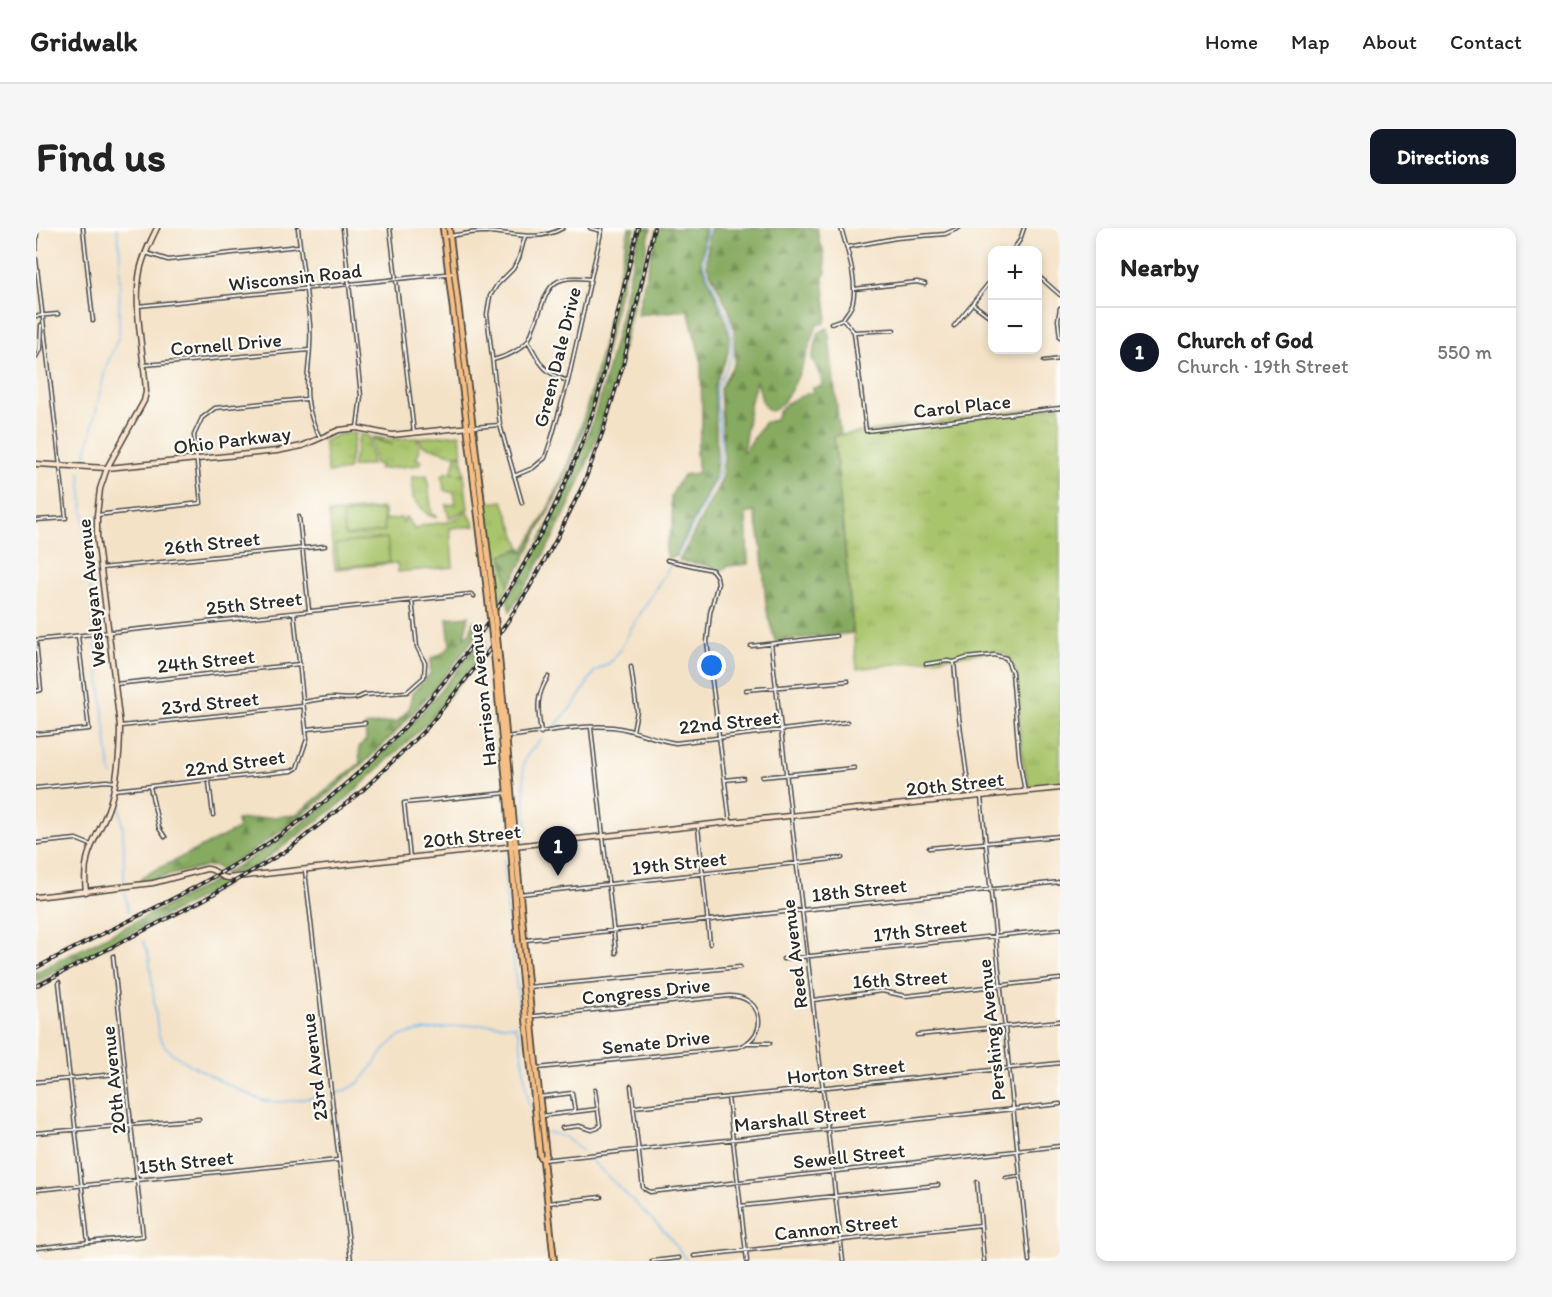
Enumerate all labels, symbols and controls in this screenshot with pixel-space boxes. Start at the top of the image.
text: Gridwalk [30,24,138,58]
text: Home [1205,29,1258,54]
text: Map [1291,29,1330,54]
text: About [1363,29,1417,54]
text: Contact [1450,29,1522,54]
button: Directions [1370,129,1516,184]
text: Find us [36,131,166,182]
map controls [988,246,1042,354]
button: + [988,246,1042,300]
text: Nearby [1120,251,1199,283]
street label: Wisconsin Road [227,258,363,296]
street label: Green Dale Drive [528,284,586,430]
button: − [988,300,1042,354]
street label: Cornell Drive [169,327,283,361]
text: Church of God [1177,327,1313,354]
text: 1 [1135,340,1144,364]
text: 550 m [1437,340,1492,364]
text: Church · 19th Street [1177,354,1348,378]
street label: Carol Place [912,389,1012,423]
street label: Ohio Parkway [172,421,293,459]
street label: Wesleyan Avenue [71,518,111,668]
street label: 26th Street [163,526,262,560]
street label: 25th Street [205,586,304,620]
street label: Harrison Avenue [463,622,501,768]
street label: 24th Street [156,644,257,678]
your location [697,651,726,680]
street label: 23rd Street [160,686,260,720]
street label: 22nd Street [678,705,781,739]
street label: 22nd Street [183,744,287,782]
street label: 20th Street [905,767,1006,801]
street label: 20th Street [422,819,523,853]
pin: 1 [538,826,578,876]
street label: 19th Street [630,846,728,880]
street label: 18th Street [810,873,908,907]
street label: Reed Avenue [775,898,813,1010]
street label: 17th Street [872,913,969,947]
street label: Pershing Avenue [972,958,1010,1102]
street label: 16th Street [852,964,949,993]
street label: Congress Drive [580,972,712,1010]
street label: 23rd Avenue [296,1012,332,1122]
street label: Senate Drive [601,1024,711,1060]
street label: 20th Avenue [95,1025,131,1135]
street label: Horton Street [786,1053,906,1089]
street label: Marshall Street [733,1099,868,1137]
street label: Sewell Street [792,1138,906,1174]
street label: 15th Street [137,1145,235,1179]
street label: Cannon Street [773,1209,899,1245]

